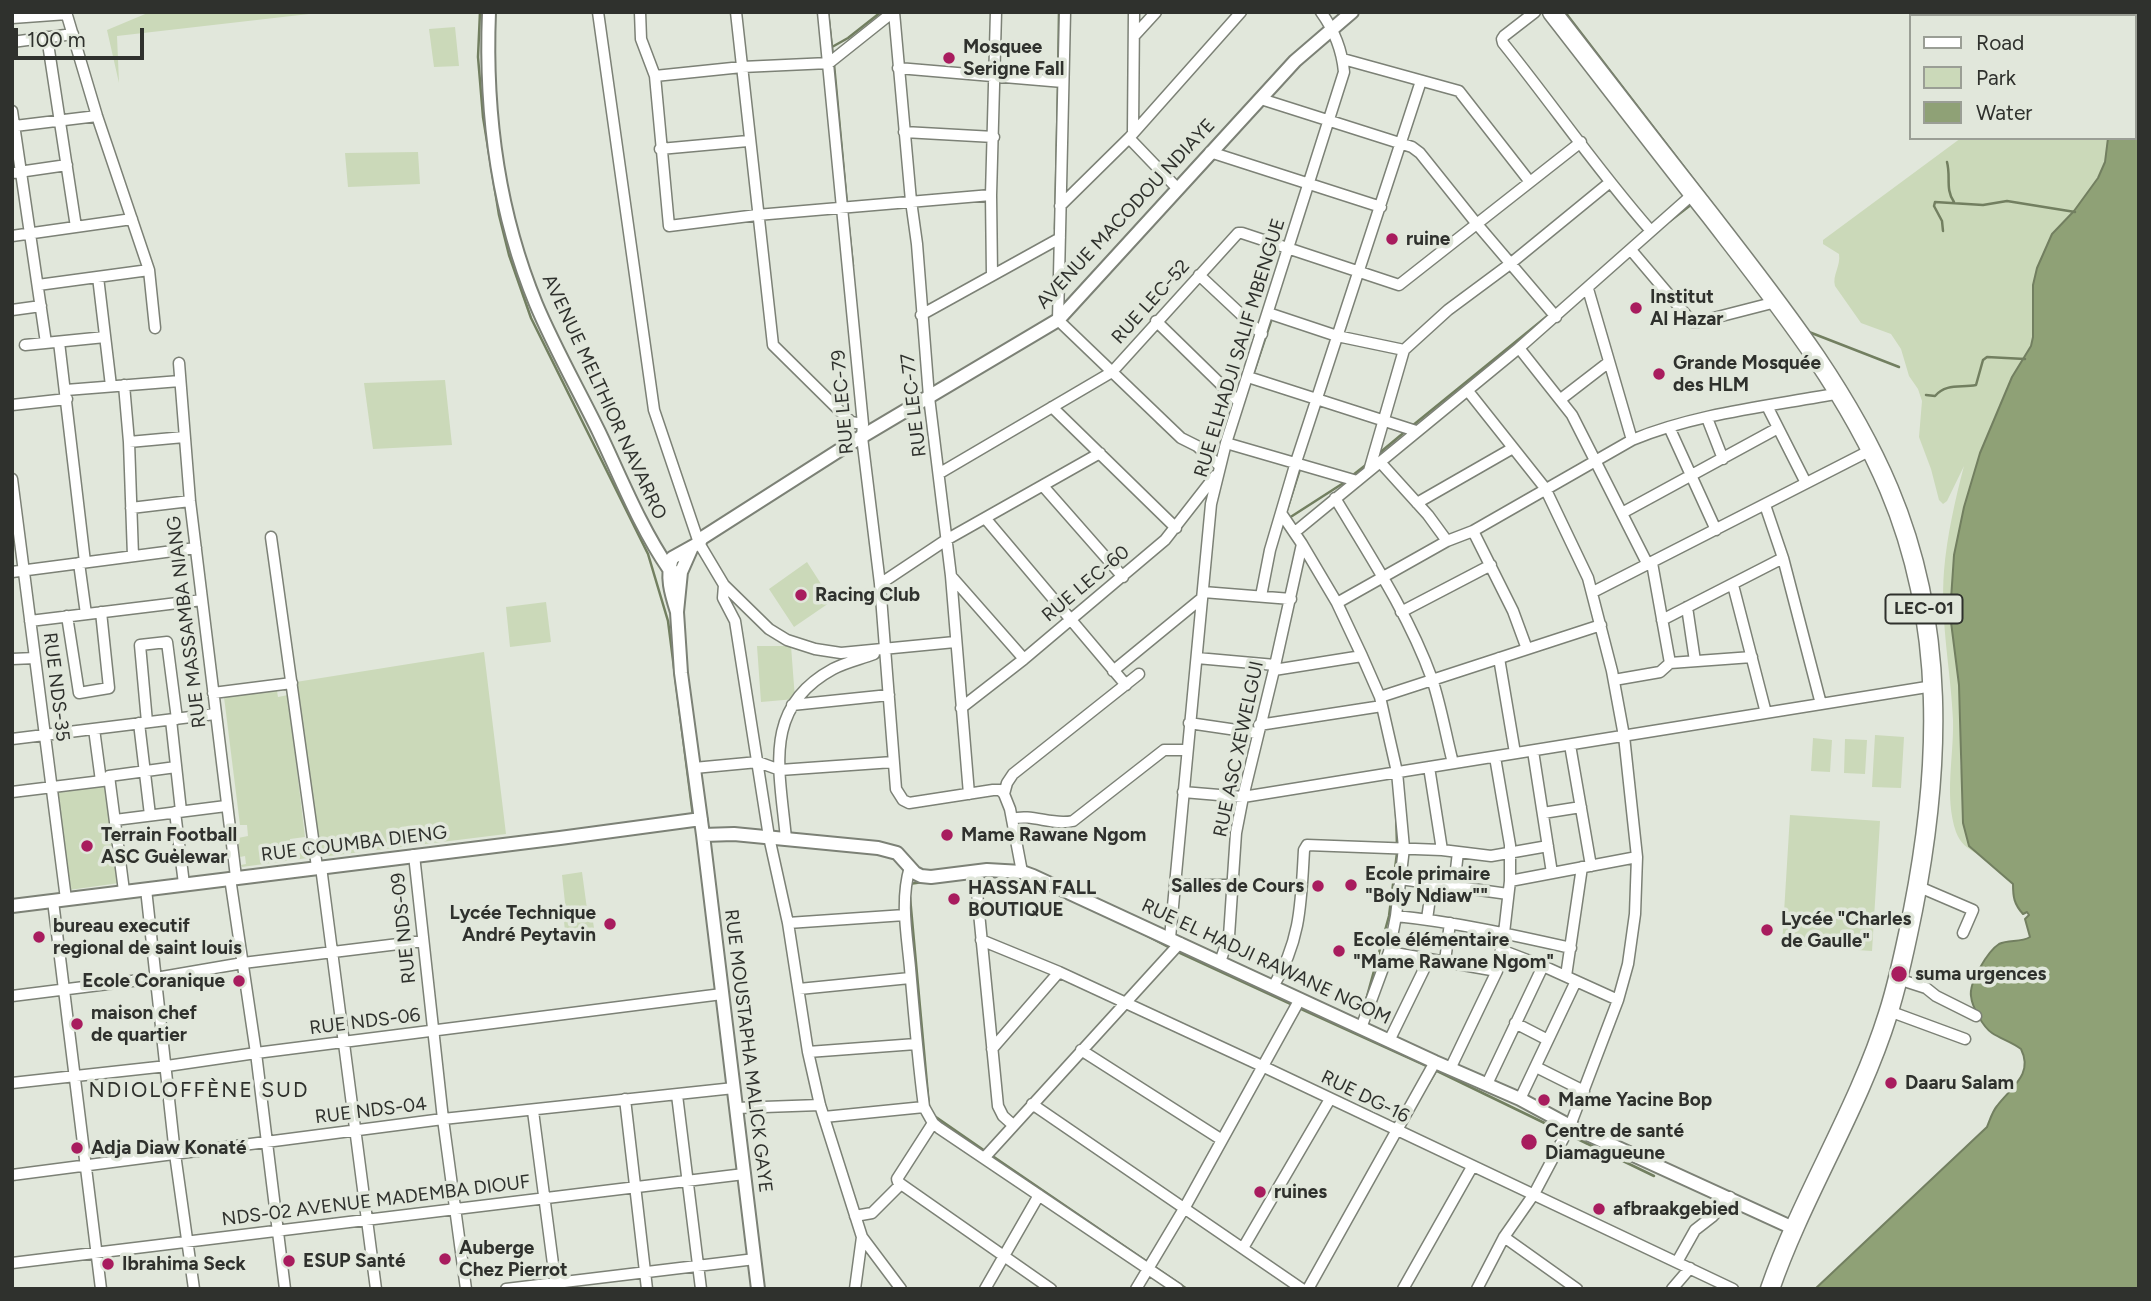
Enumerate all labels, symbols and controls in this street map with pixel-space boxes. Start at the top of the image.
scale bar [18,14,147,58]
legend [1910,14,2137,140]
text: 100 m [27,27,86,52]
text: Road [1976,30,2024,55]
place label: Mosquee Serigne Fall [963,36,1064,80]
marker: Mosquee Serigne Fall [941,50,957,66]
text: Park [1976,65,2016,90]
text: Water [1976,100,2032,125]
street label: AVENUE MACODOU NDIAYE [1032,114,1220,314]
street label: RUE ELHADJI SALIF MBENGUE [1190,216,1290,480]
place label: ruine [1406,228,1450,250]
marker: ruine [1384,231,1400,247]
street label: RUE LEC-52 [1107,255,1195,349]
street label: AVENUE MELTHIOR NAVARRO [537,271,671,523]
place label: Institut Al Hazar [1650,286,1724,330]
marker: Institut Al Hazar [1628,300,1644,316]
street label: RUE LEC-79 [827,349,859,455]
street label: RUE LEC-77 [896,352,932,458]
place label: Grande Mosquée des HLM [1673,352,1821,396]
marker: Grande Mosquée des HLM [1651,366,1667,382]
street label: RUE MASSAMBA NIANG [163,515,211,729]
street label: RUE LEC-60 [1038,541,1134,627]
place label: Racing Club [815,584,920,606]
marker: Racing Club [793,587,809,603]
road number: LEC-01 [1885,594,1962,624]
street label: RUE NDS-35 [38,631,74,743]
street label: RUE ASC XEWELGUI [1209,659,1269,839]
street label: RUE COUMBA DIENG [260,821,448,867]
place label: Terrain Football ASC Guėlewar [101,824,237,868]
place label: Mame Rawane Ngom [961,824,1146,846]
marker: Mame Rawane Ngom [939,827,955,843]
marker: Terrain Football ASC Guėlewar [79,838,95,854]
place label: Ecole primaire "Boly Ndiaw"" [1365,863,1490,907]
street label: RUE NDS-09 [387,871,421,985]
place label: Salles de Cours [1171,875,1304,897]
place label: HASSAN FALL BOUTIQUE [968,877,1096,921]
marker: Ecole primaire "Boly Ndiaw"" [1343,877,1359,893]
marker: Salles de Cours [1310,878,1326,894]
marker: HASSAN FALL BOUTIQUE [946,891,962,907]
street label: RUE EL HADJI RAWANE NGOM [1138,894,1394,1030]
place label: Lycée Technique André Peytavin [450,902,596,946]
street label: RUE MOUSTAPHA MALICK GAYE [719,908,777,1194]
place label: Lycée "Charles de Gaulle" [1781,908,1911,952]
place label: bureau executif regional de saint louis [53,915,242,959]
marker: Lycée Technique André Peytavin [602,916,618,932]
marker: Lycée "Charles de Gaulle" [1759,922,1775,938]
marker: bureau executif regional de saint louis [31,929,47,945]
place label: Ecole élémentaire "Mame Rawane Ngom" [1353,929,1554,973]
marker: Ecole élémentaire "Mame Rawane Ngom" [1331,943,1347,959]
place label: suma urgences [1915,963,2046,985]
marker: suma urgences [1889,964,1909,984]
place label: Ecole Coranique [82,970,225,992]
marker: Ecole Coranique [231,973,247,989]
place label: maison chef de quartier [91,1002,197,1046]
street label: RUE NDS-06 [308,1004,422,1040]
marker: maison chef de quartier [69,1016,85,1032]
street label: RUE DG-16 [1317,1066,1413,1128]
place label: Daaru Salam [1905,1072,2014,1094]
marker: Daaru Salam [1883,1075,1899,1091]
district label: NDIOLOFFÈNE SUD [90,1078,308,1104]
place label: Mame Yacine Bop [1558,1089,1712,1111]
marker: Mame Yacine Bop [1536,1092,1552,1108]
street label: RUE NDS-04 [314,1093,428,1129]
place label: Centre de santé Diamagueune [1545,1120,1684,1164]
marker: Centre de santé Diamagueune [1519,1132,1539,1152]
place label: Adja Diaw Konaté [91,1137,246,1159]
marker: Adja Diaw Konaté [69,1140,85,1156]
street label: NDS-02 AVENUE MADEMBA DIOUF [220,1171,532,1231]
place label: ruines [1274,1181,1327,1203]
marker: ruines [1252,1184,1268,1200]
place label: afbraakgebied [1613,1198,1739,1220]
marker: afbraakgebied [1591,1201,1607,1217]
place label: Auberge Chez Pierrot [459,1237,568,1281]
place label: ESUP Santé [303,1250,406,1272]
marker: Auberge Chez Pierrot [437,1251,453,1267]
place label: Ibrahima Seck [122,1253,246,1275]
marker: ESUP Santé [281,1253,297,1269]
marker: Ibrahima Seck [100,1256,116,1272]

